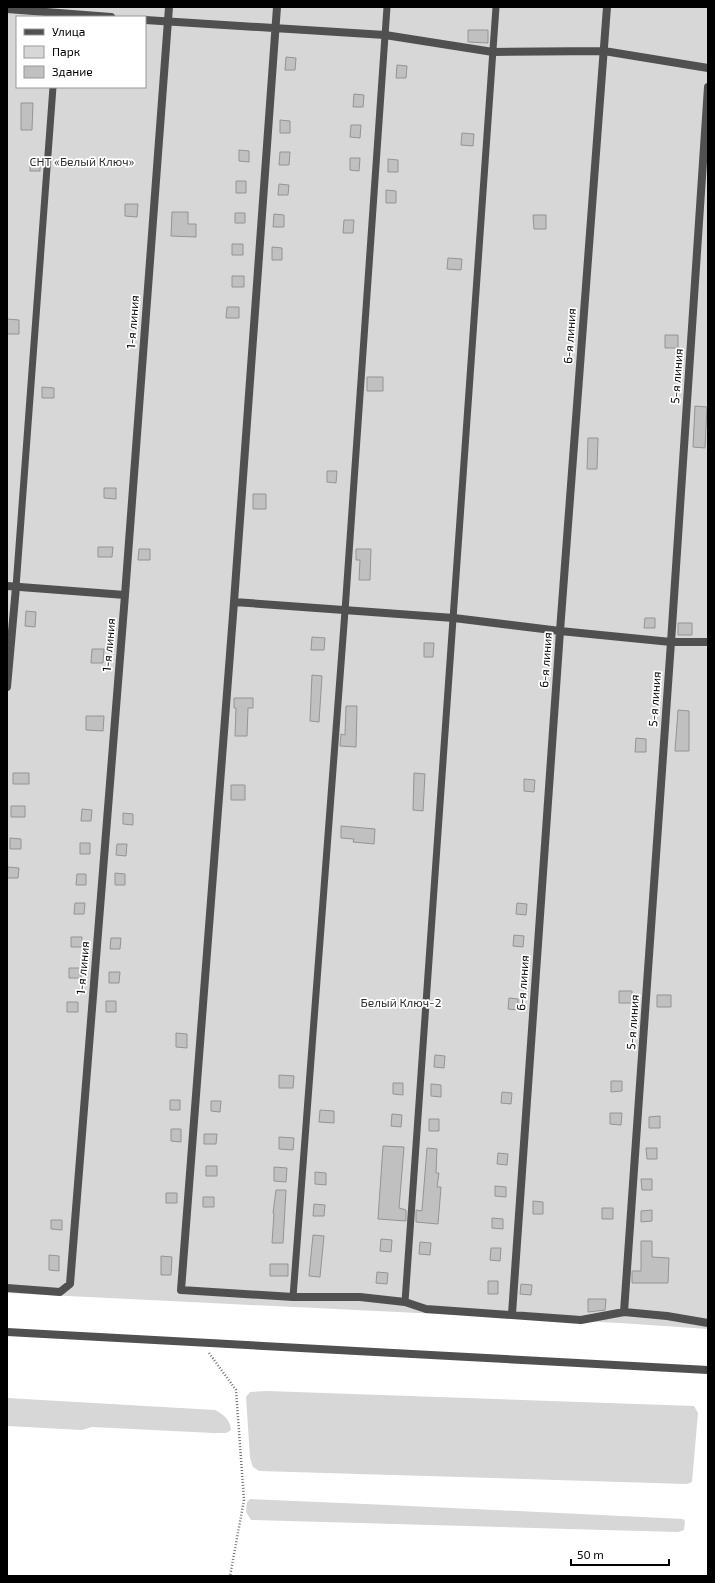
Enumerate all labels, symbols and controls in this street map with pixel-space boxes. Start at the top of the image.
legend [16,16,146,88]
text: Улица [52,24,85,38]
text: Парк [52,44,81,58]
text: Здание [52,64,93,78]
park label: СНТ «Белый Ключ» [30,154,135,168]
street label: 1-я линия [123,295,141,349]
street label: 6-я линия [560,308,578,364]
street label: 5-я линия [667,348,685,404]
street label: 1-я линия [99,618,117,672]
street label: 6-я линия [536,632,554,688]
street label: 5-я линия [645,671,663,727]
street label: 1-я линия [73,941,91,995]
street label: 6-я линия [513,955,531,1011]
street label: 5-я линия [623,994,641,1050]
park label: Белый Ключ-2 [361,995,442,1009]
scale bar [571,1541,669,1567]
text: 50 m [577,1547,604,1561]

